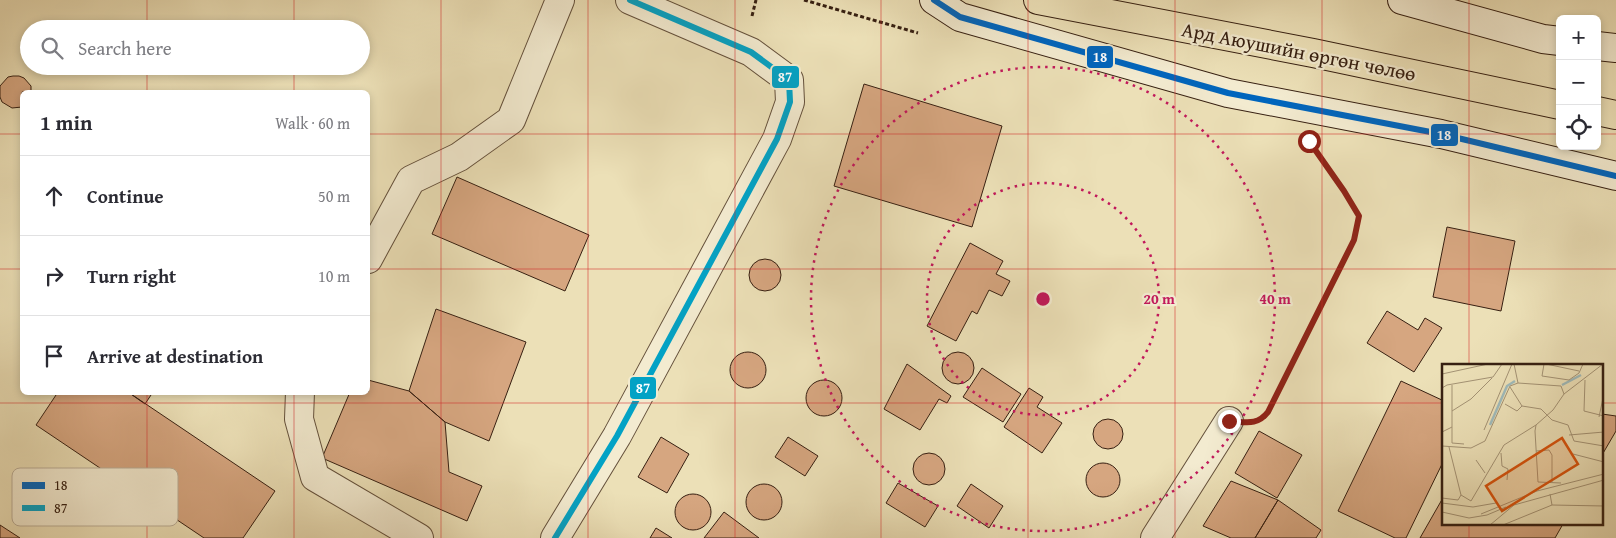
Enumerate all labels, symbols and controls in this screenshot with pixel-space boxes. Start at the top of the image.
street label: Ард Аюушийн өргөн чөлөө [1179,14,1419,88]
map controls [1556,15,1601,150]
button: + [1556,15,1601,60]
search box [20,20,370,75]
icon: search [38,34,66,62]
text: Search here [78,34,172,62]
line badge: 18 [1086,45,1114,69]
text: 18 [1093,47,1107,67]
button: − [1556,60,1601,105]
line badge: 87 [771,65,800,89]
text: 87 [778,67,792,87]
button: locate [1556,105,1601,150]
text: 1 min [40,107,92,138]
text: Walk · 60 m [275,111,350,135]
line badge: 18 [1430,123,1459,147]
text: 18 [1437,125,1451,145]
route start [1298,130,1321,153]
icon: ahead [40,182,68,210]
text: Continue [87,182,164,210]
text: 50 m [318,184,350,208]
icon: right [40,262,68,290]
text: Turn right [87,262,176,290]
text: 10 m [318,264,350,288]
text: 20 m [1143,288,1175,309]
text: 40 m [1259,288,1291,309]
centre of rings [1034,290,1052,308]
icon: arrive [40,342,68,370]
text: Arrive at destination [87,342,263,370]
inset map [1442,364,1604,526]
line badge: 87 [629,376,657,400]
text: 87 [636,378,650,398]
route end [1218,410,1241,433]
legend [12,468,178,526]
text: 18 [54,475,68,495]
text: 87 [54,498,68,518]

